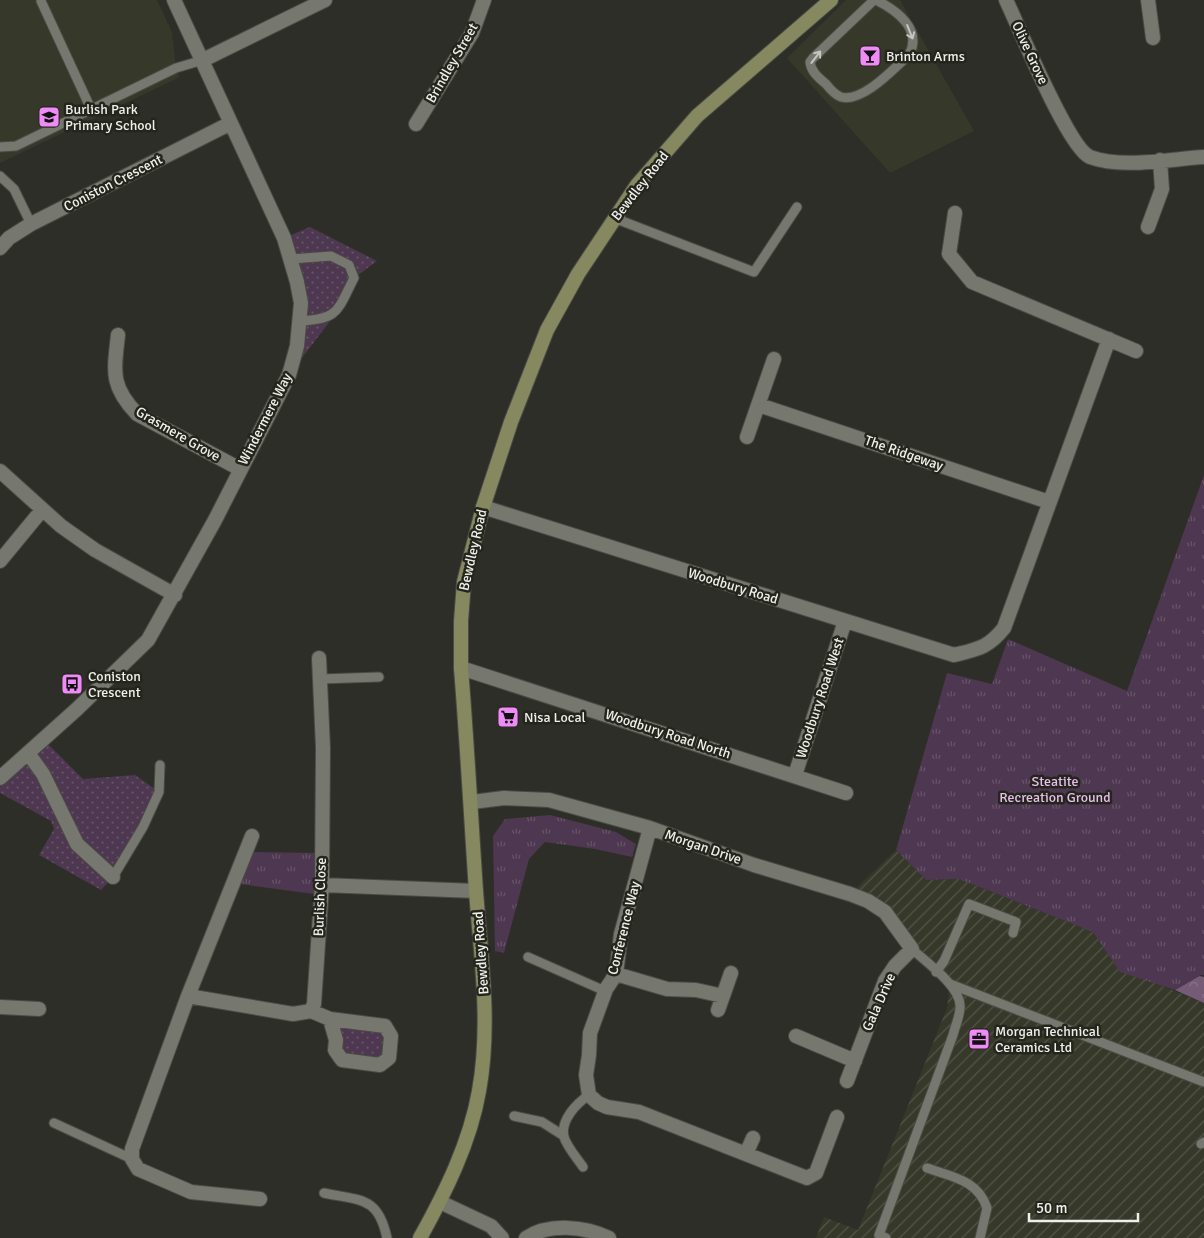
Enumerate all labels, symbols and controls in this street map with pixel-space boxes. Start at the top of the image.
street label: Olive Grove [1008,19,1052,87]
street label: Brindley Street [422,20,482,106]
one-way arrow [906,24,915,39]
bar icon: Brinton Arms [858,44,882,68]
place label: Brinton Arms [886,48,965,65]
one-way arrow [810,50,821,63]
place label: Burlish Park Primary School [65,101,156,134]
school or university icon: Burlish Park Primary School [37,105,61,129]
street label: Bewdley Road [608,148,672,224]
street label: Coniston Crescent [61,151,165,215]
street label: Windermere Way [235,370,296,468]
street label: Grasmere Grove [133,403,223,465]
street label: The Ridgeway [863,432,946,475]
street label: Bewdley Road [455,508,491,592]
street label: Woodbury Road [686,564,780,608]
street label: Woodbury Road West [792,635,848,761]
place label: Coniston Crescent [88,668,141,701]
bus stop icon: Coniston Crescent [60,672,84,696]
supermarket icon: Nisa Local [496,705,520,729]
street label: Woodbury Road North [603,706,733,762]
place label: Nisa Local [524,709,586,726]
park label: Steatite Recreation Ground [999,773,1111,806]
street label: Morgan Drive [662,826,744,868]
street label: Burlish Close [310,857,330,937]
street label: Conference Way [604,879,644,977]
street label: Bewdley Road [470,911,492,995]
street label: Gala Drive [859,970,899,1034]
place label: Morgan Technical Ceramics Ltd [995,1023,1100,1056]
office icon: Morgan Technical Ceramics Ltd [967,1027,991,1051]
scale bar [1029,1190,1138,1222]
text: 50 m [1036,1199,1067,1217]

